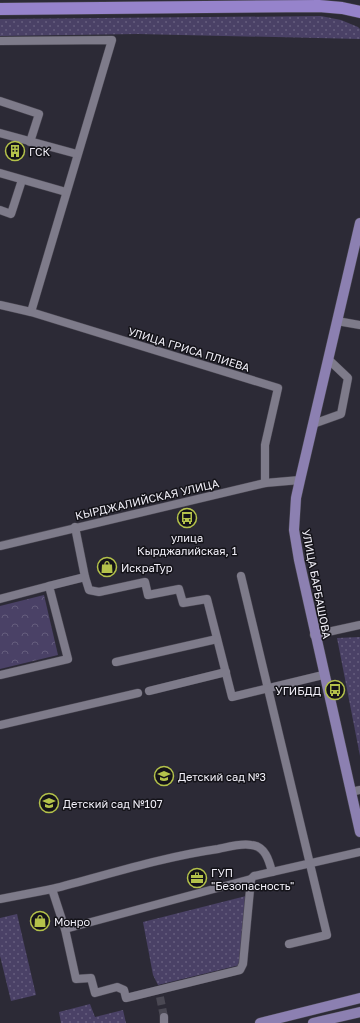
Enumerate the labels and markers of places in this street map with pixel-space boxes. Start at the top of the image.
building icon: ГСК [4,140,26,162]
place label: ГСК [29,145,50,158]
bus stop icon: улица Кырджалийская, 1 [176,507,198,529]
place label: улица Кырджалийская, 1 [137,531,237,557]
shop icon: ИскраТур [96,556,118,578]
place label: ИскраТур [121,561,173,574]
bus stop icon: УГИБДД [324,679,346,701]
place label: УГИБДД [275,684,321,697]
school or university icon: Детский сад №3 [153,765,175,787]
place label: Детский сад №3 [178,770,266,783]
school or university icon: Детский сад №107 [38,792,60,814]
place label: Детский сад №107 [63,797,163,810]
place label: ГУП "Безопасность" [211,866,294,892]
office icon: ГУП "Безопасность" [186,867,208,889]
shop icon: Монро [29,910,51,932]
place label: Монро [54,915,91,928]

